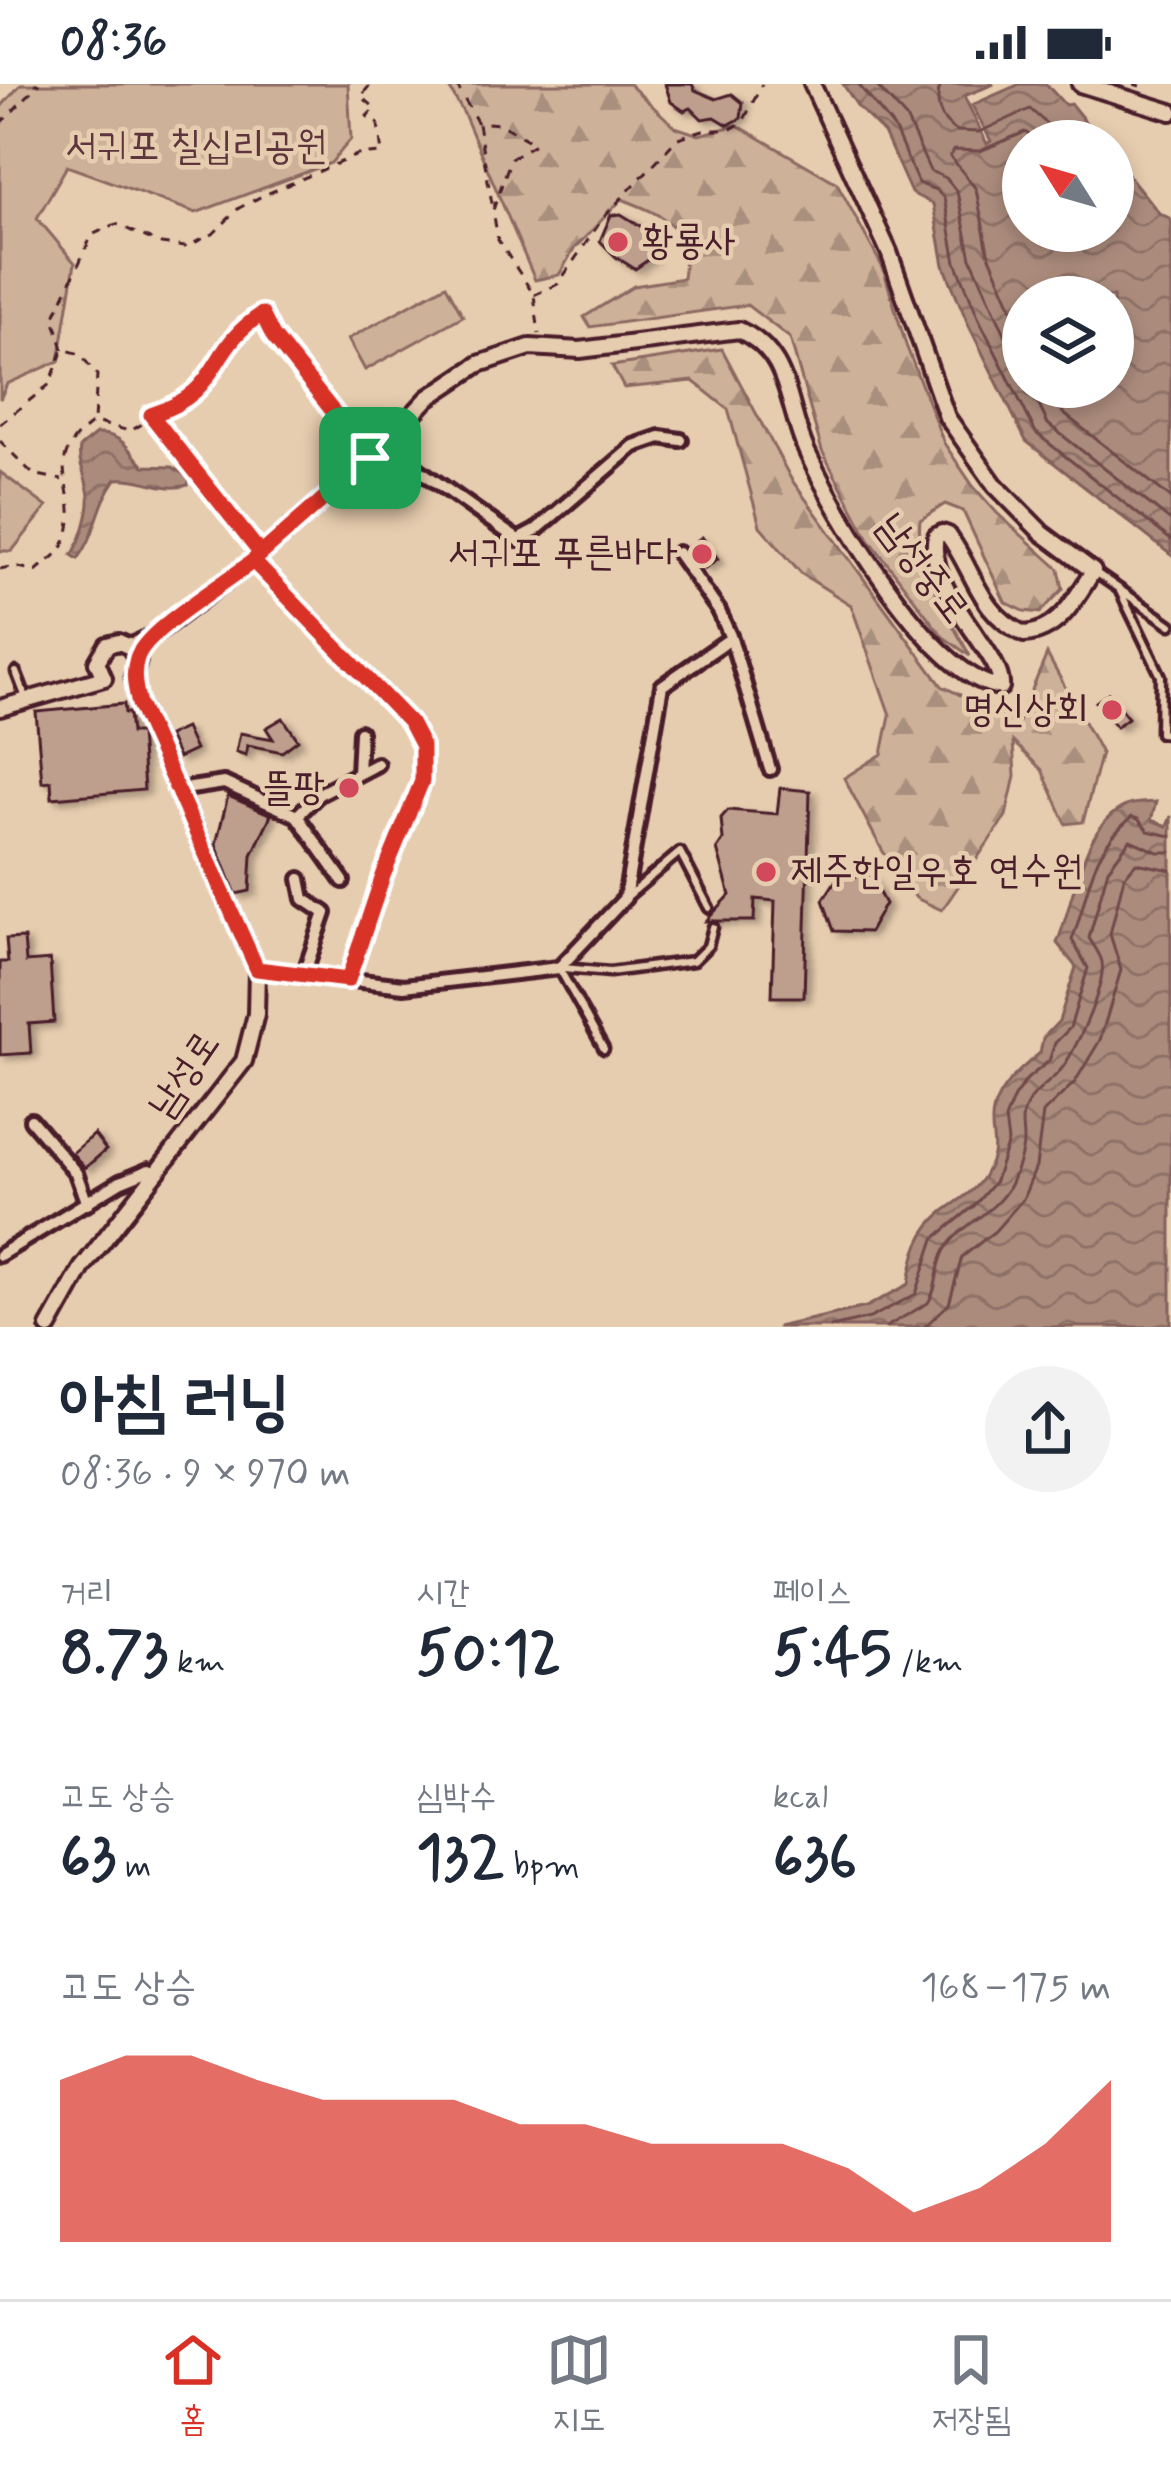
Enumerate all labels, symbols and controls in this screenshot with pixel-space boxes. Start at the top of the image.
text: 08:36 [60,13,167,72]
north arrow [1002,120,1134,252]
map controls [1002,120,1134,408]
park label: 서귀포 칠십리공원 [65,122,327,173]
place label: 황룡사 [642,217,736,268]
marker: 황룡사 [605,229,631,255]
button: layers [1002,276,1134,408]
pin [319,407,421,509]
icon: arrive [337,425,403,491]
street label: 남성중로 [864,504,980,634]
place label: 서귀포 푸른바다 [448,529,678,580]
marker: 서귀포 푸른바다 [689,541,715,567]
place label: 명신상회 [962,685,1088,736]
marker: 명신상회 [1099,697,1125,723]
place label: 뜰팡 [262,763,325,814]
marker: 뜰팡 [336,775,362,801]
place label: 제주한일우호 연수원 [790,847,1083,898]
marker: 제주한일우호 연수원 [753,859,779,885]
street label: 남성로 [138,1022,232,1128]
text: 아침 러닝 [60,1361,290,1447]
button: share [985,1366,1111,1492]
text: 08:36 · 9 × 970 m [60,1449,351,1500]
text: 거리 [60,1572,113,1616]
text: 시간 [416,1572,469,1616]
text: 페이스 [773,1572,852,1616]
text: 8.73 [60,1616,168,1695]
text: 50:12 [416,1616,561,1695]
text: 5:45 [773,1616,892,1695]
text: km [168,1641,225,1685]
text: /km [892,1641,963,1685]
text: 고도 상승 [60,1776,175,1820]
text: 심박수 [416,1776,496,1820]
text: kcal [773,1776,828,1820]
text: 63 [60,1820,116,1899]
text: 132 [416,1820,504,1899]
text: 636 [773,1820,857,1899]
text: m [116,1845,151,1889]
text: bpm [504,1845,580,1889]
text: 고도 상승 [60,1963,196,2014]
text: 168–175 m [921,1963,1111,2014]
tab: 홈 [160,2327,226,2443]
tab: 지도 [546,2327,612,2443]
tab: 저장됨 [931,2327,1011,2443]

